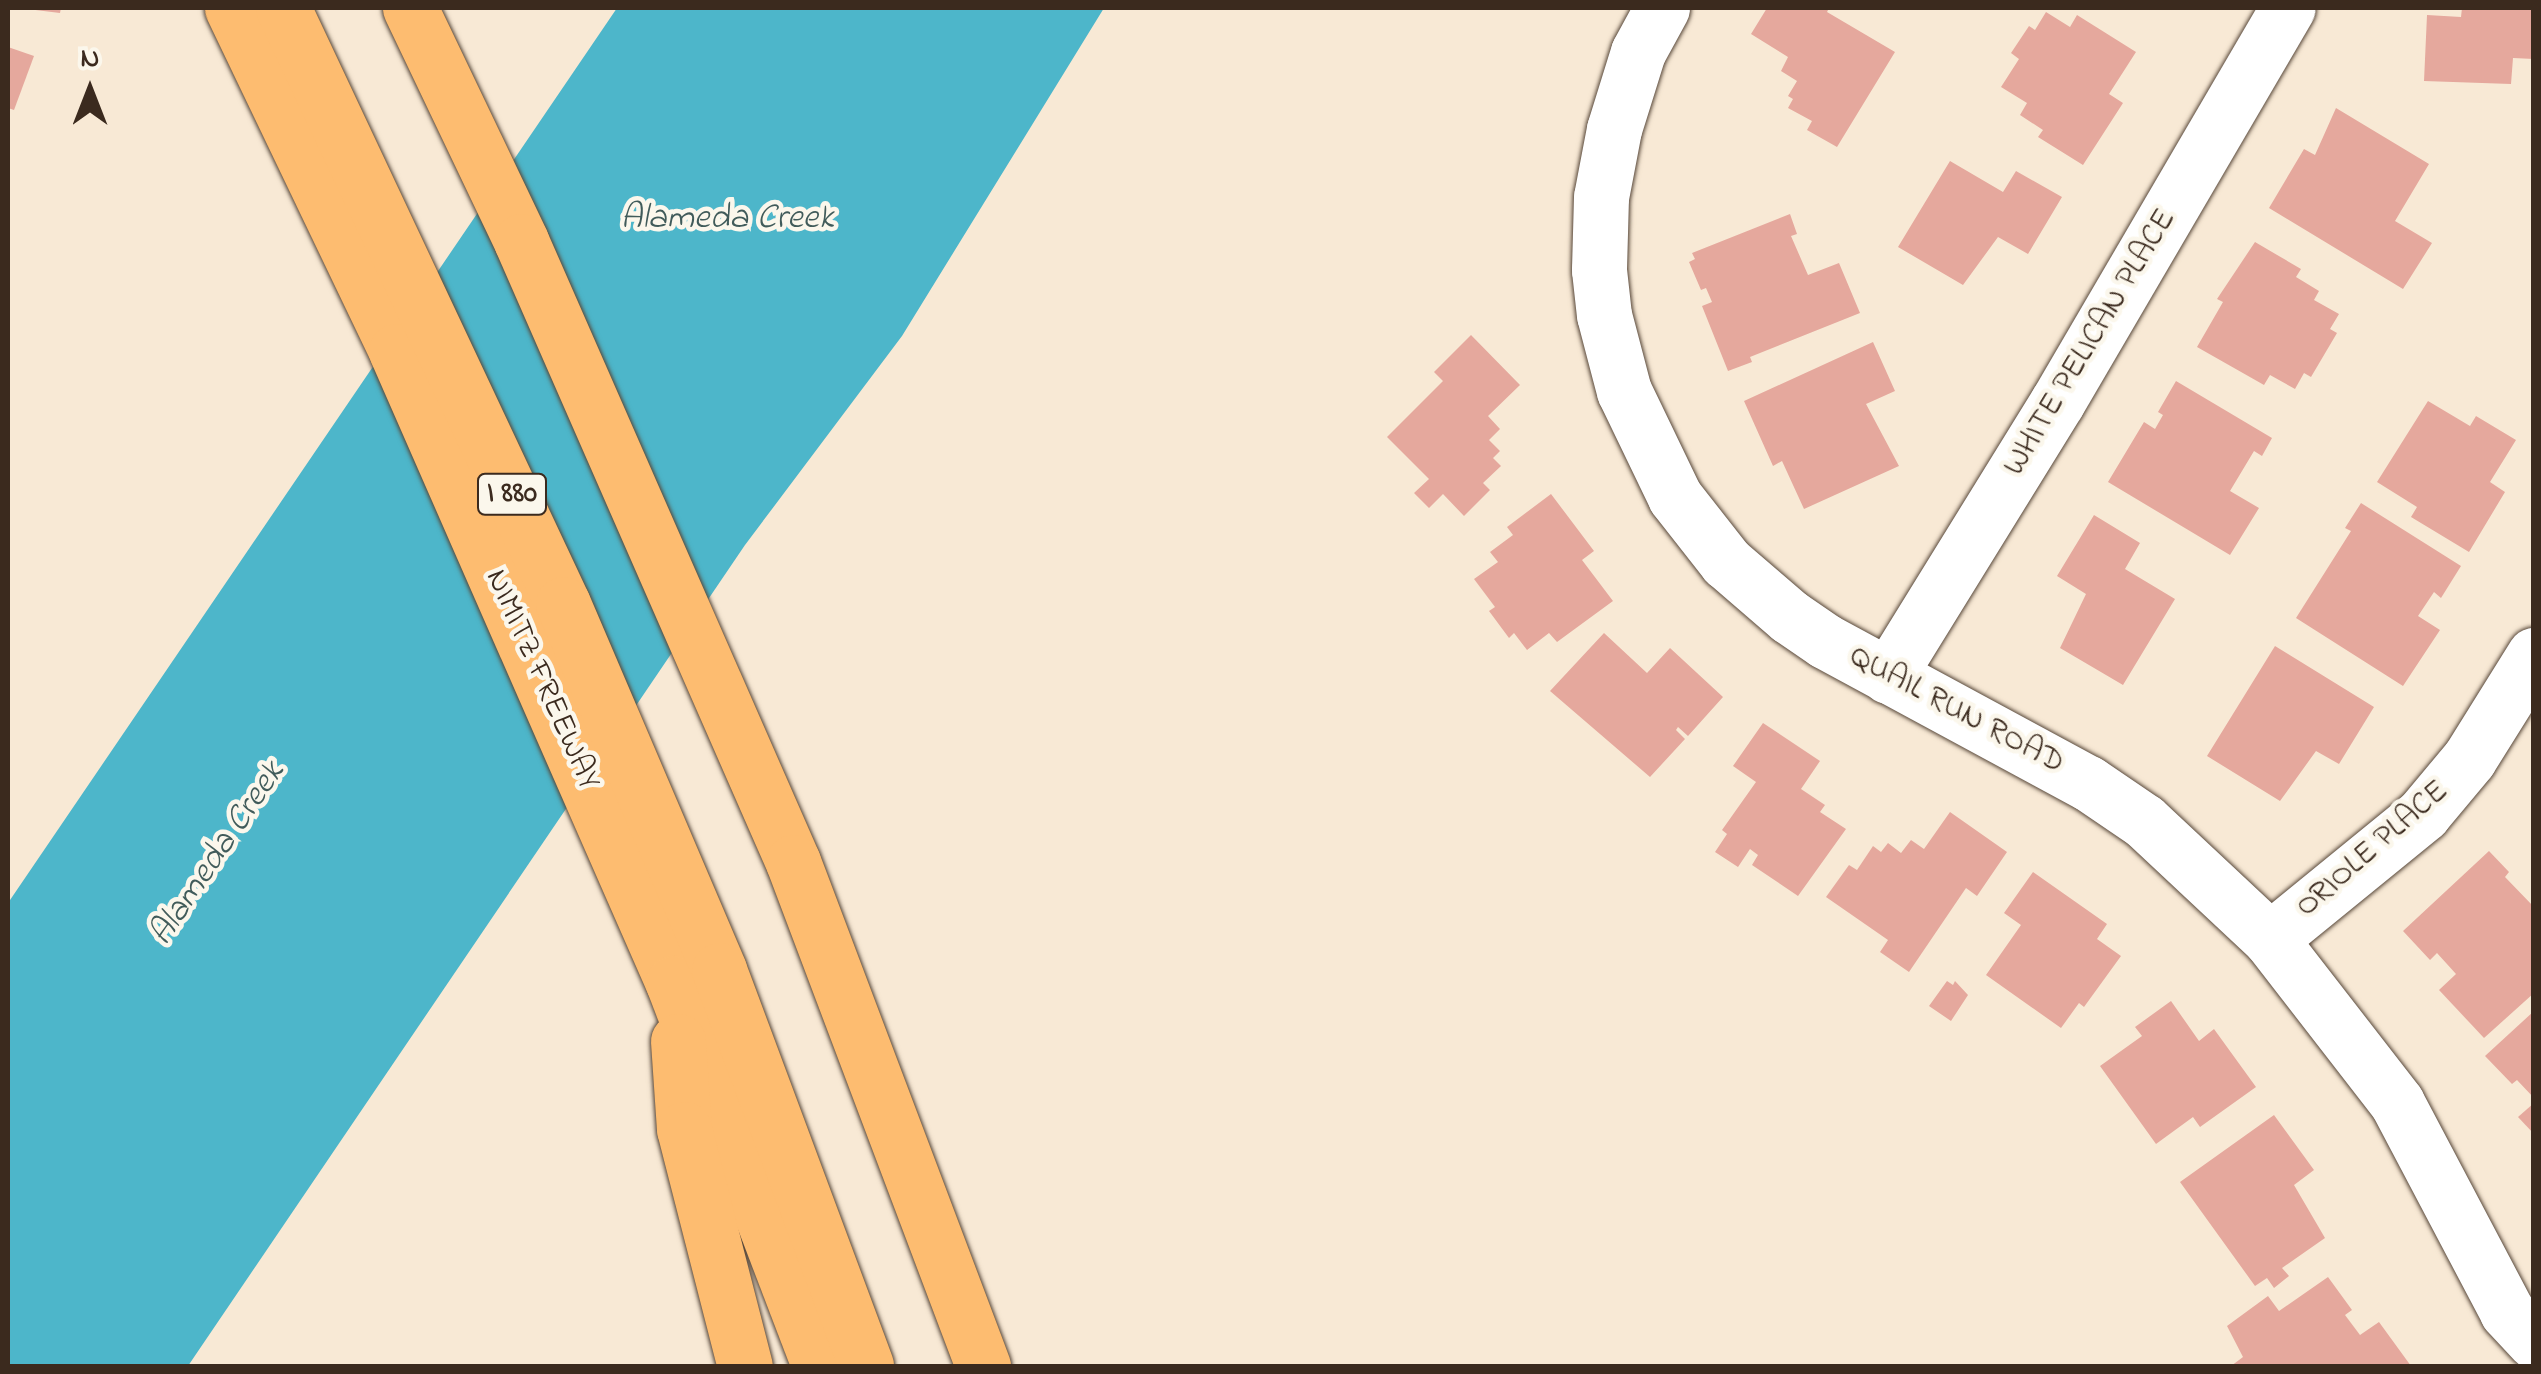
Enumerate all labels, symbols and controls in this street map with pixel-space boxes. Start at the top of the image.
text: N [81,39,99,80]
north arrow [40,40,140,140]
water label: Alameda Creek [620,198,834,240]
street label: WHITE PELICAN PLACE [1996,203,2186,483]
road number: I 880 [474,469,550,519]
street label: NIMITZ FREEWAY [475,564,607,796]
street label: QUAIL RUN ROAD [1842,638,2070,784]
water label: Alameda Creek [141,754,295,954]
street label: ORIOLE PLACE [2289,773,2457,927]

